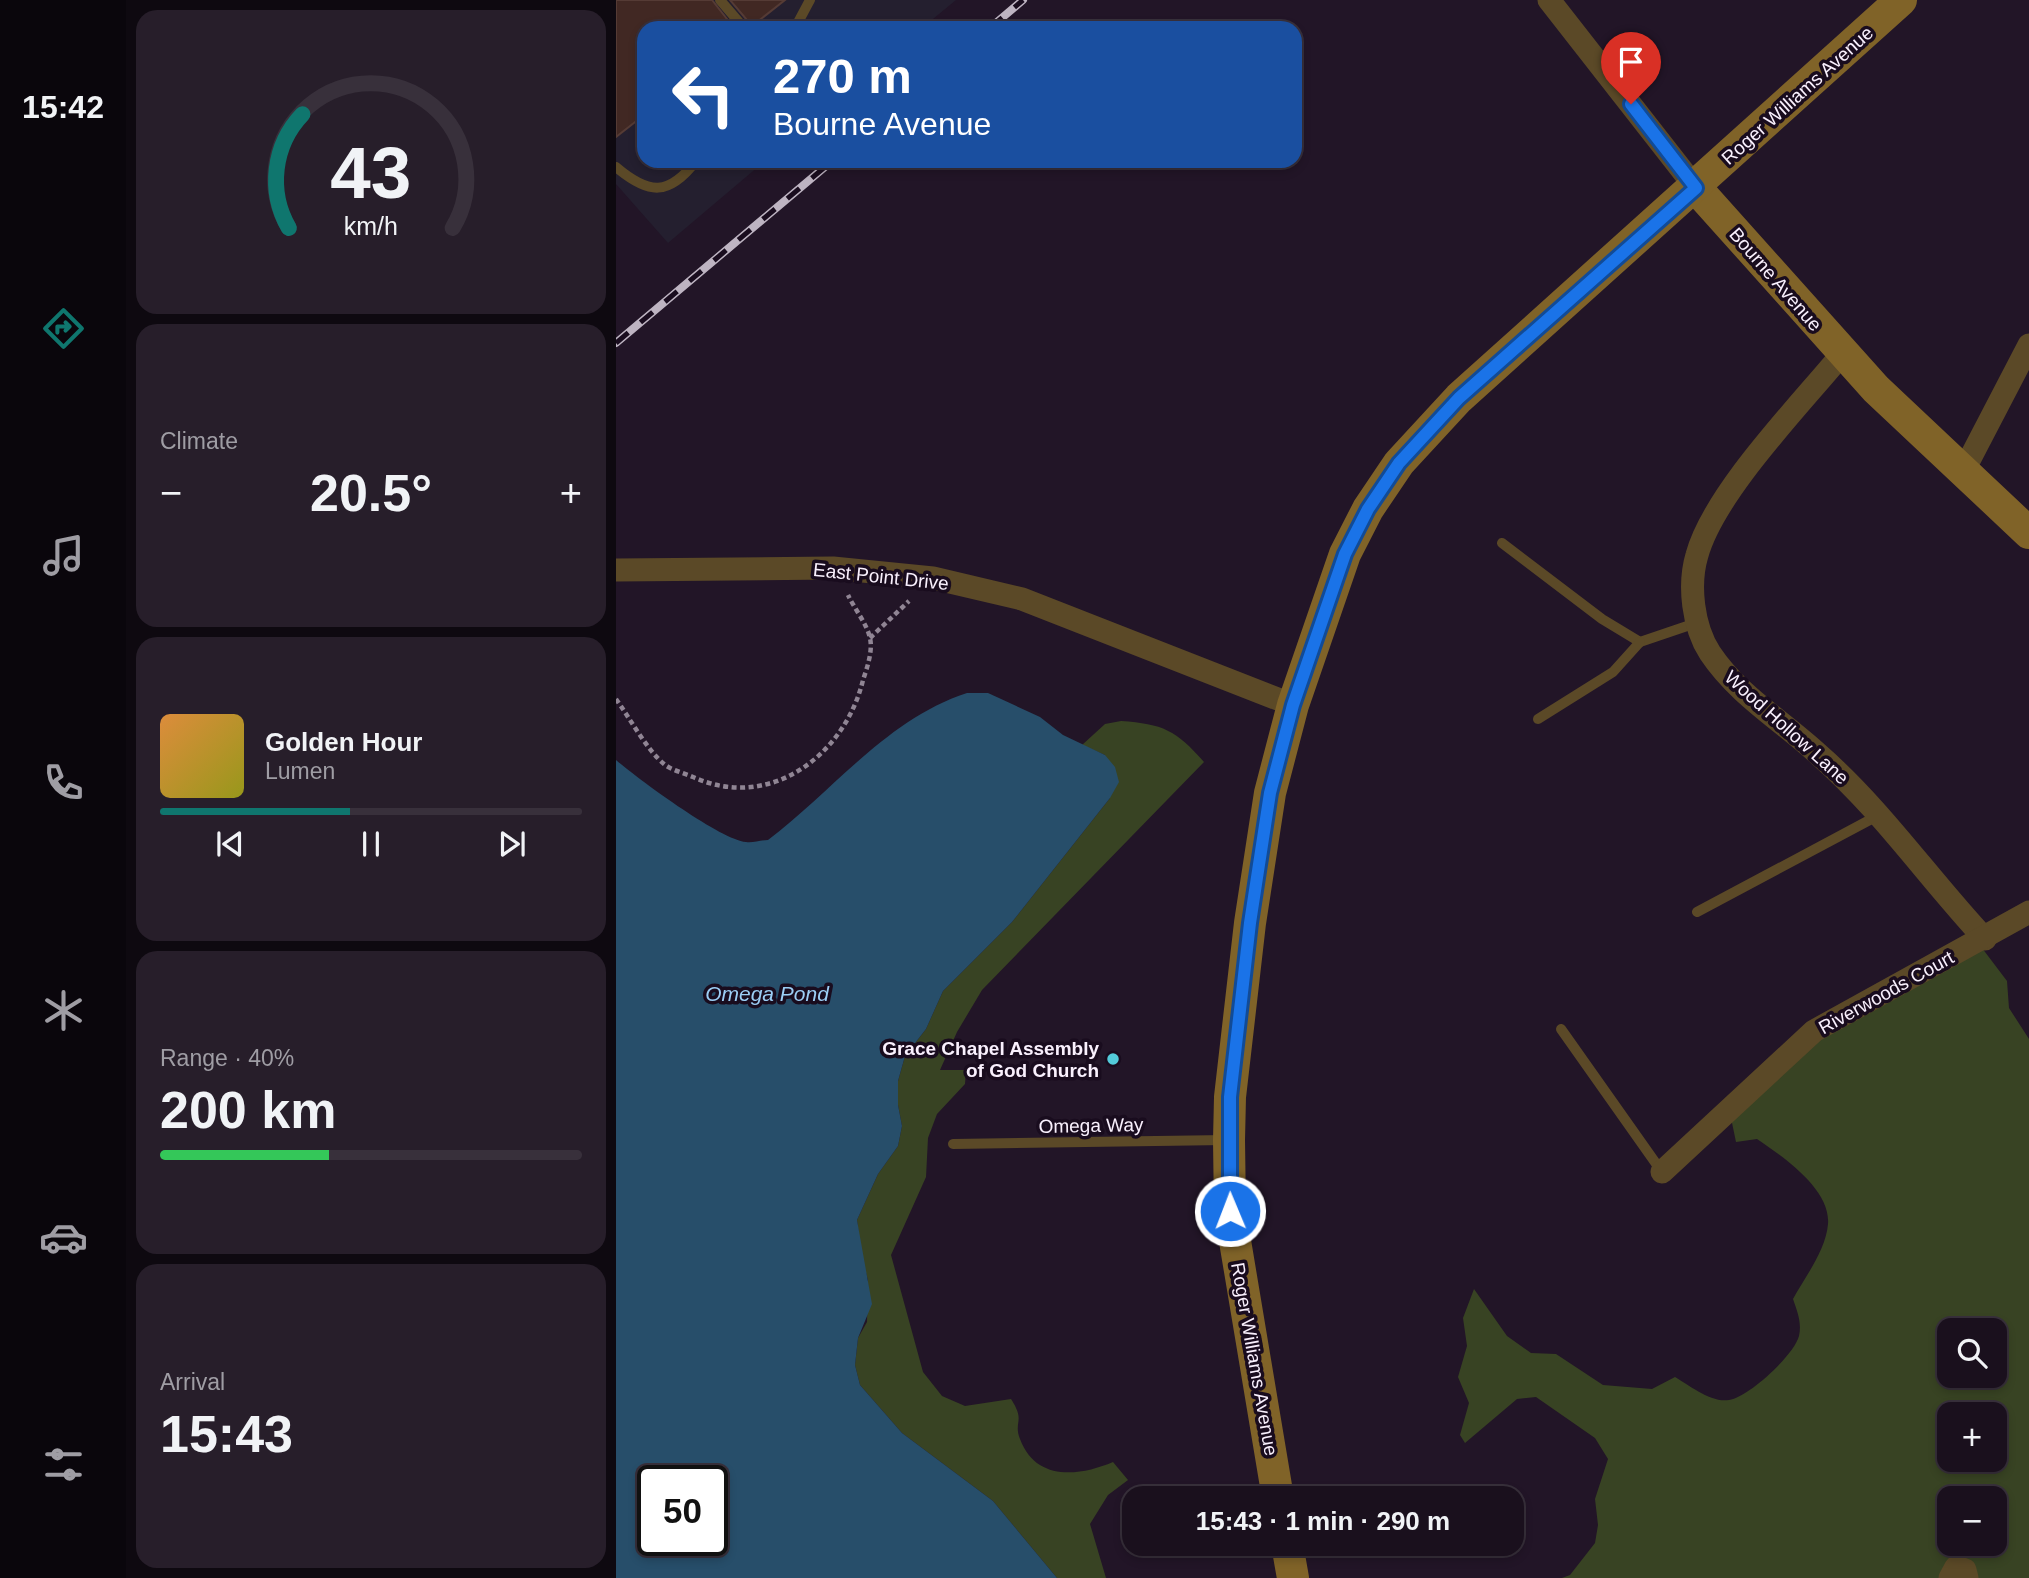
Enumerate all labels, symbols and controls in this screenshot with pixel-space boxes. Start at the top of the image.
street label: Roger Williams Avenue [1717,22,1877,169]
pin [1601,32,1661,104]
icon: arrive [1612,43,1650,81]
icon: left [658,49,749,140]
text: 270 m [773,49,912,103]
text: 15:42 [22,89,104,125]
text: Bourne Avenue [773,106,991,142]
text: 43 [331,132,411,213]
text: km/h [344,212,398,240]
street label: Bourne Avenue [1725,224,1826,335]
icon: directions [39,304,88,353]
text: Climate [160,428,238,454]
text: 20.5° [310,464,432,522]
text: − [160,472,182,514]
text: + [560,472,582,514]
icon: music [39,531,88,580]
street label: East Point Drive [812,559,950,594]
street label: Wood Hollow Lane [1721,666,1853,788]
text: Golden Hour [265,727,422,757]
icon: phone [39,758,88,807]
text: Lumen [265,758,335,784]
icon: previous [211,825,249,863]
icon: pause [352,825,390,863]
icon: next [493,825,531,863]
street label: Riverwoods Court [1815,946,1958,1038]
water label: Omega Pond [705,982,830,1005]
icon: climate [39,986,88,1035]
place label: Grace Chapel Assembly of God Church [882,1038,1099,1081]
text: Range · 40% [160,1045,294,1071]
marker: Grace Chapel Assembly of God Church [1105,1051,1121,1067]
text: 200 km [160,1081,336,1139]
street label: Omega Way [1038,1114,1144,1137]
position arrow [1193,1174,1267,1248]
icon: car [39,1213,88,1262]
street label: Roger Williams Avenue [1227,1261,1282,1457]
map controls [1937,1318,2007,1556]
button: search [1937,1318,2007,1388]
text: Arrival [160,1369,225,1395]
button: + [1937,1402,2007,1472]
text: 15:43 [160,1405,293,1463]
icon: filters [39,1440,88,1489]
speed limit sign: 50 [637,1465,728,1556]
button: − [1937,1486,2007,1556]
text: 15:43 · 1 min · 290 m [1196,1506,1450,1536]

